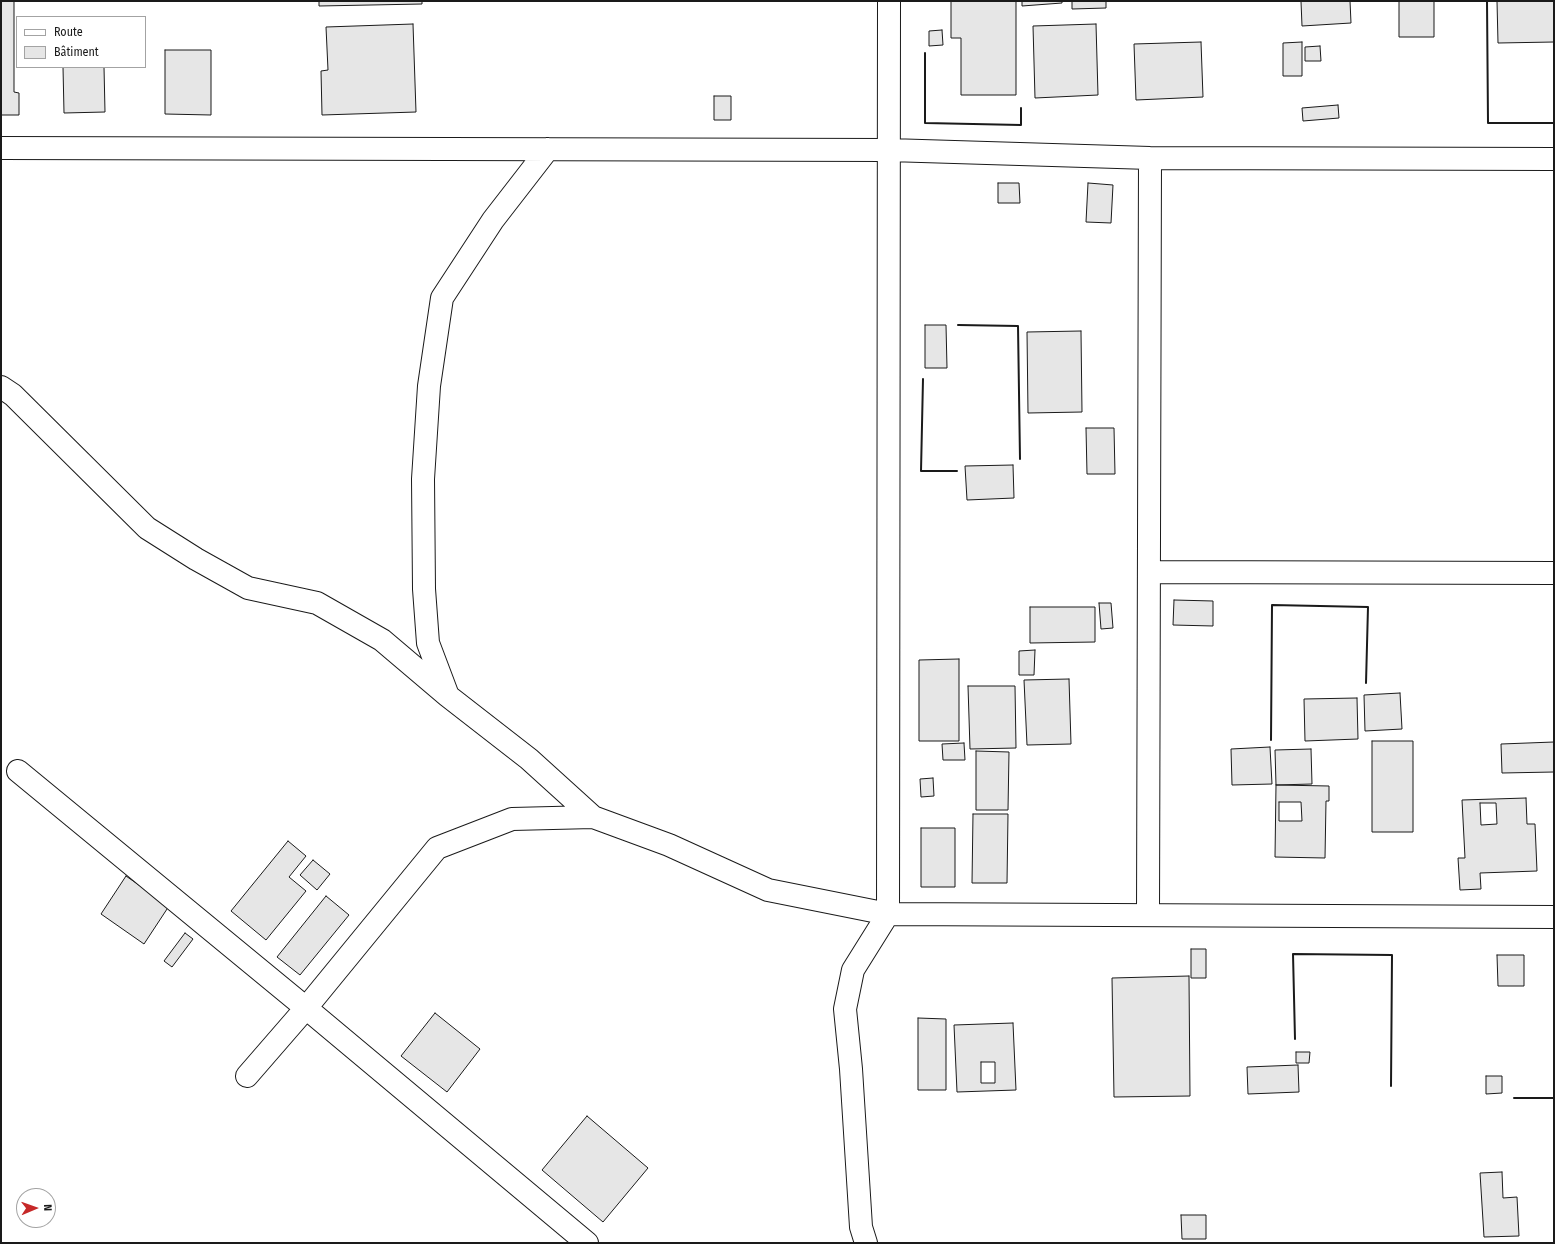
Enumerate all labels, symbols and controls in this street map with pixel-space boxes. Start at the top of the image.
legend [16,16,146,68]
text: Route [54,25,83,39]
text: Bâtiment [54,45,99,59]
north arrow [16,1188,56,1228]
text: N [41,1204,54,1211]

